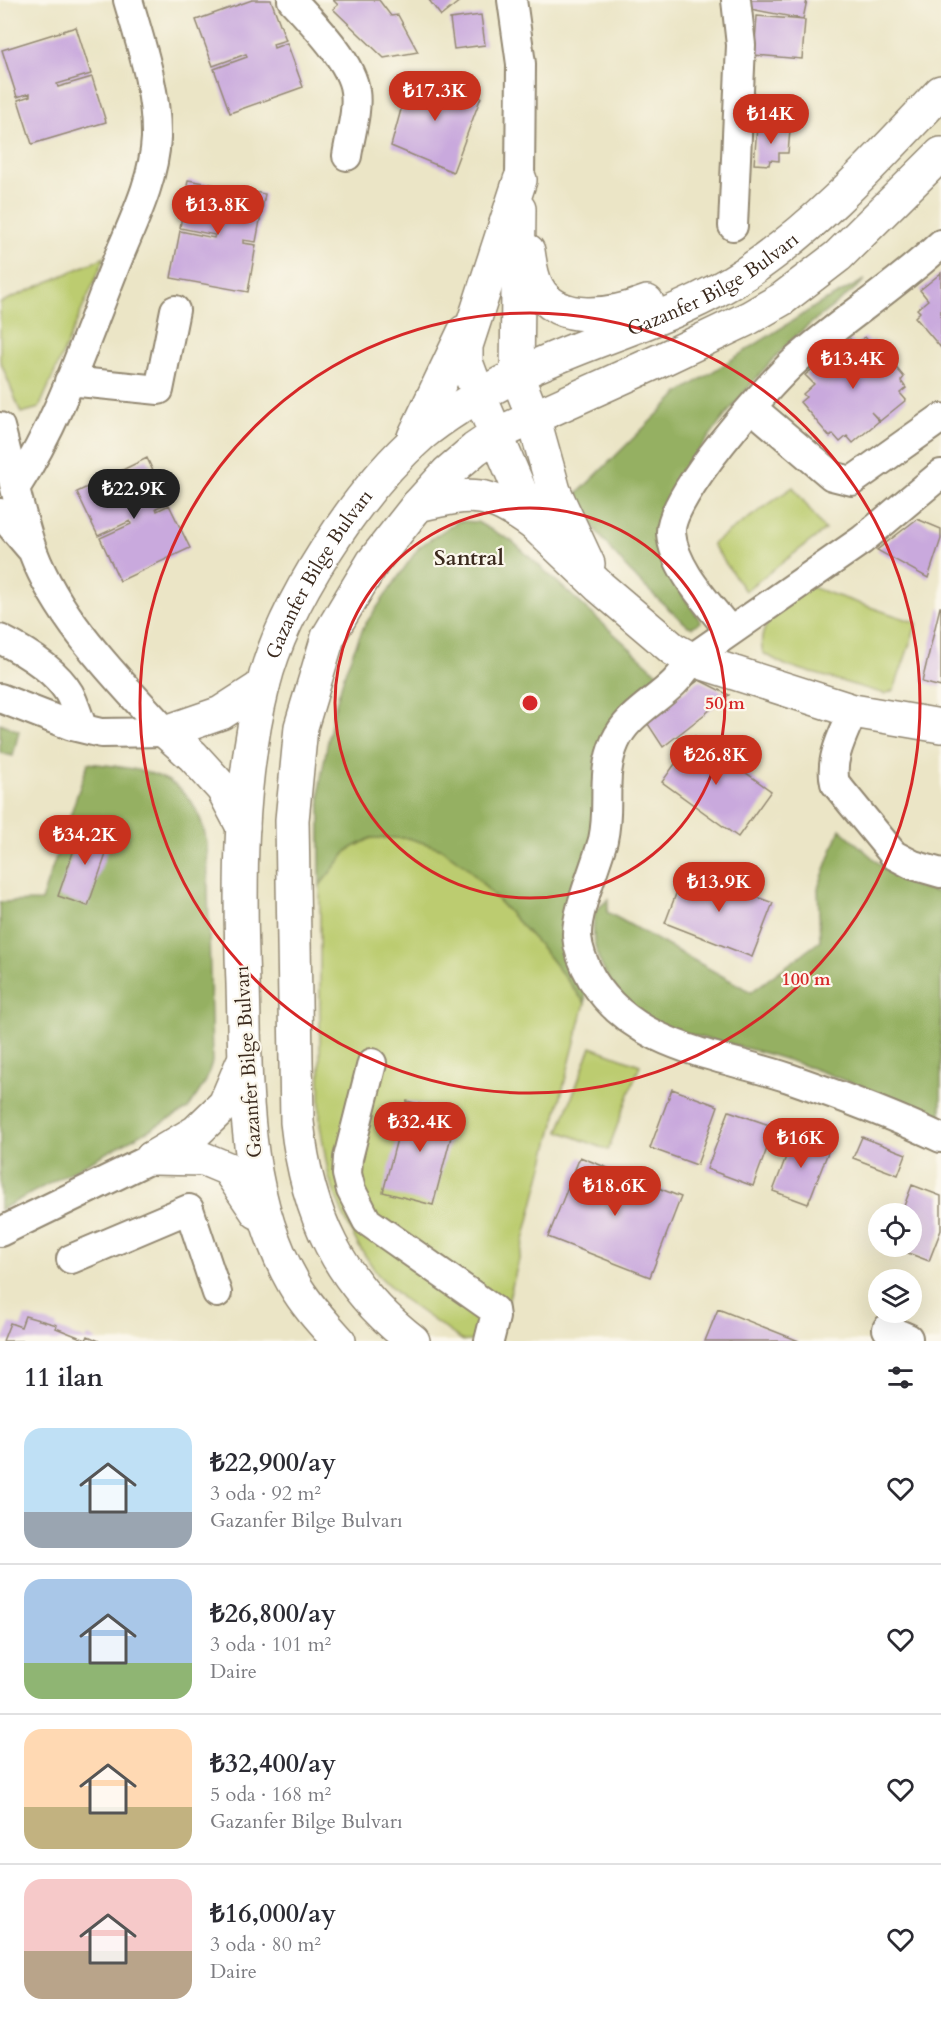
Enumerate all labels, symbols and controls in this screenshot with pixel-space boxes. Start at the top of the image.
pin: ₺17.3K [386,71,484,122]
text: ₺17.3K [403,77,467,104]
pin: ₺14K [735,94,807,145]
text: ₺14K [747,100,795,127]
pin: ₺13.8K [169,185,267,236]
text: ₺13.8K [186,191,250,218]
street label: Gazanfer Bilge Bulvarı [623,225,804,342]
pin: ₺13.4K [804,339,902,390]
text: ₺13.4K [821,345,885,372]
pin: ₺22.9K [85,469,183,520]
text: ₺22.9K [102,475,166,502]
street label: Gazanfer Bilge Bulvarı [259,483,379,663]
district label: Santral [434,543,505,573]
text: 50 m [705,691,745,716]
centre of rings [520,693,540,713]
pin: ₺26.8K [667,735,765,786]
text: ₺26.8K [684,741,748,768]
pin: ₺34.2K [36,815,134,866]
text: ₺34.2K [53,821,117,848]
pin: ₺13.9K [670,862,768,913]
text: ₺13.9K [687,868,751,895]
street label: Gazanfer Bilge Bulvarı [228,965,268,1159]
text: 100 m [781,967,831,992]
pin: ₺32.4K [371,1102,469,1153]
text: ₺32.4K [388,1108,452,1135]
pin: ₺16K [765,1118,837,1169]
text: ₺16K [777,1124,825,1151]
pin: ₺18.6K [566,1166,664,1217]
text: ₺18.6K [583,1172,647,1199]
map controls [868,1203,922,1323]
button: locate [868,1203,922,1257]
button: layers [868,1269,922,1323]
text: 11 ilan [24,1360,103,1395]
icon: filters [884,1361,917,1394]
text: ₺22,900/ay [210,1445,336,1480]
icon: home [72,1452,144,1524]
icon: heart [884,1472,917,1505]
text: 3 oda · 92 m² [210,1480,321,1507]
text: Gazanfer Bilge Bulvarı [210,1507,403,1534]
text: ₺26,800/ay [210,1596,336,1631]
icon: home [72,1603,144,1675]
icon: heart [884,1623,917,1656]
text: 3 oda · 101 m² [210,1631,331,1658]
text: Daire [210,1658,257,1685]
text: ₺32,400/ay [210,1746,336,1781]
icon: home [72,1753,144,1825]
icon: heart [884,1773,917,1806]
text: 5 oda · 168 m² [210,1781,331,1808]
text: Gazanfer Bilge Bulvarı [210,1808,403,1835]
text: ₺16,000/ay [210,1896,336,1931]
icon: home [72,1903,144,1975]
icon: heart [884,1923,917,1956]
text: 3 oda · 80 m² [210,1931,321,1958]
text: Daire [210,1958,257,1985]

